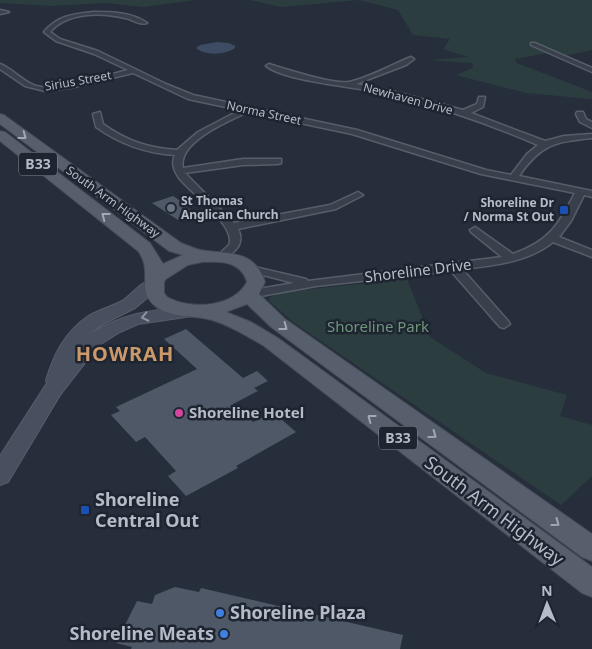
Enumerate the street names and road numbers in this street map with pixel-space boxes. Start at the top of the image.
street label: Sirius Street [43,66,113,95]
street label: Newhaven Drive [361,78,455,119]
street label: Norma Street [225,96,304,129]
road number: B33 [19,152,57,175]
street label: South Arm Highway [63,162,164,242]
street label: Shoreline Drive [363,254,472,286]
road number: B33 [379,426,417,449]
street label: South Arm Highway [420,450,570,571]

